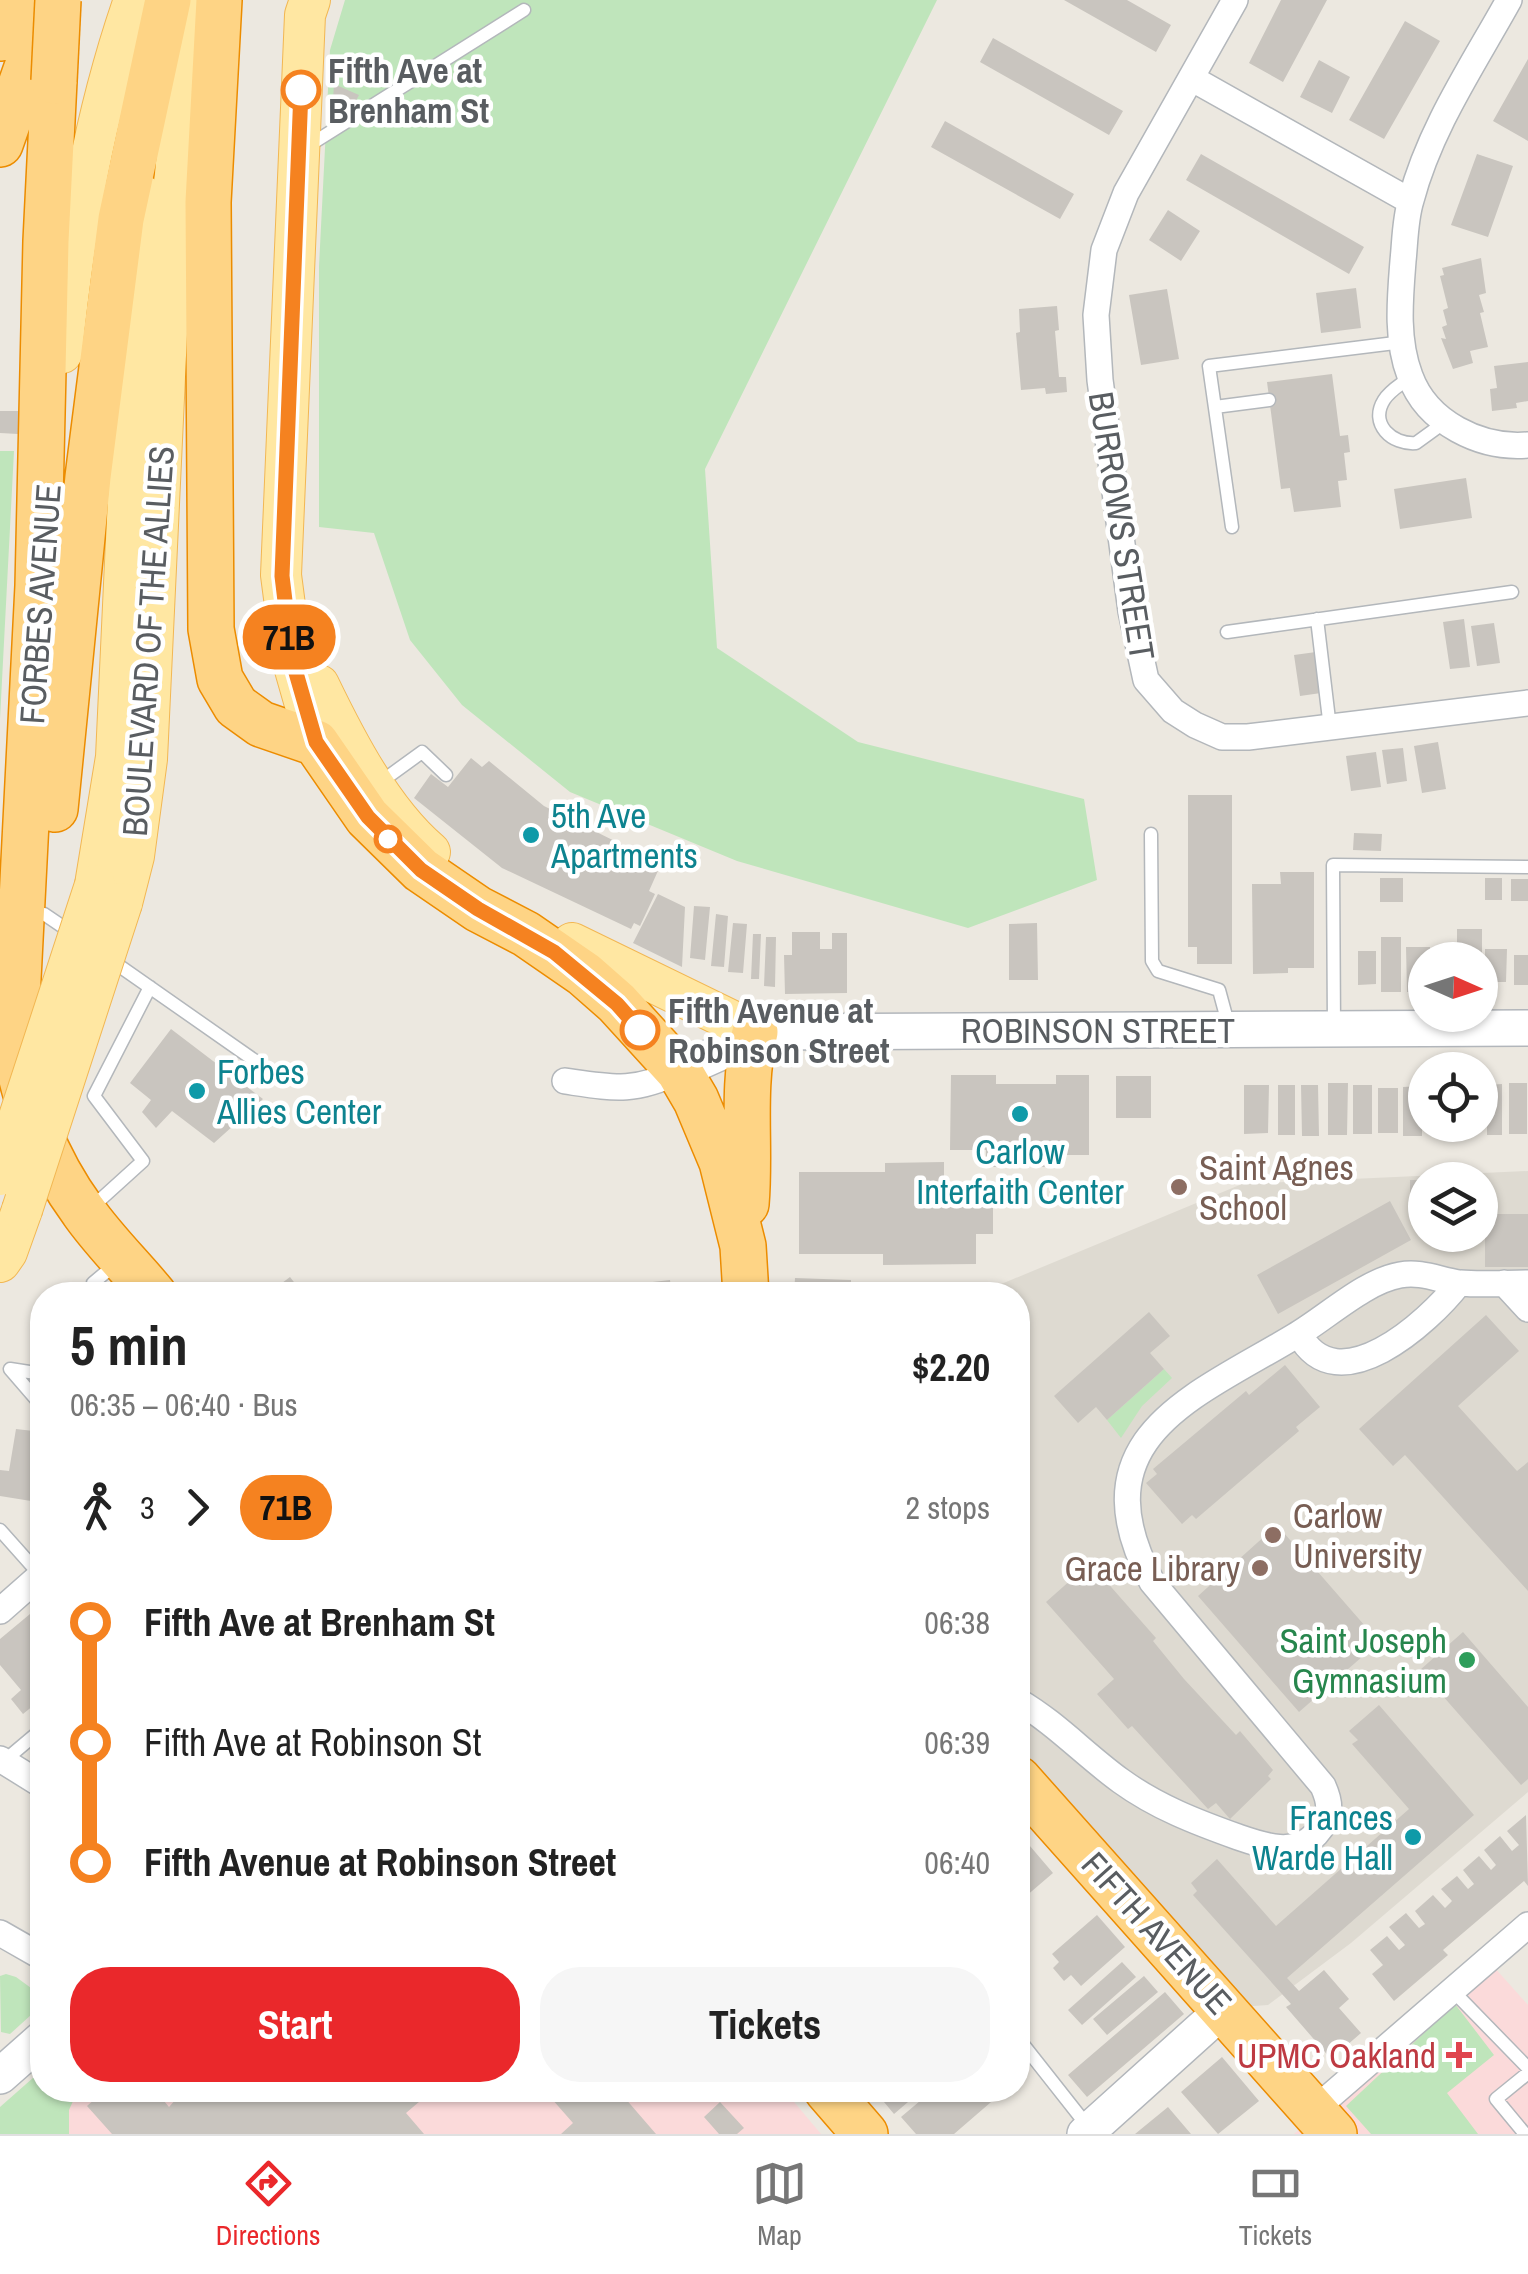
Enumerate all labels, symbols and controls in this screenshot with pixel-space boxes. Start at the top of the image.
place label: Fifth Ave at Brenham St [328,47,490,134]
marker: Fifth Ave at Brenham St [282,71,320,109]
street label: BURROWS STREET [1078,388,1166,664]
street label: BOULEVARD OF THE ALLIES [111,444,185,838]
street label: FORBES AVENUE [8,482,72,726]
line badge: 71B [232,604,346,670]
text: 71B [263,614,315,661]
place label: 5th Ave Apartments [550,792,698,879]
marker: 5th Ave Apartments [520,824,542,846]
unlabelled marker [375,826,401,852]
north arrow [1408,942,1498,1032]
map controls [1408,942,1498,1252]
place label: Fifth Avenue at Robinson Street [668,987,890,1074]
street label: ROBINSON STREET [961,1007,1235,1054]
marker: Fifth Avenue at Robinson Street [621,1011,659,1049]
place label: Forbes Allies Center [216,1048,382,1135]
button: locate [1408,1052,1498,1142]
marker: Forbes Allies Center [186,1080,208,1102]
marker: Carlow Interfaith Center [1009,1103,1031,1125]
place label: Carlow Interfaith Center [916,1128,1124,1215]
place label: Saint Agnes School [1199,1144,1354,1231]
button: layers [1408,1162,1498,1252]
marker: Saint Agnes School [1168,1176,1190,1198]
text: 5 min [70,1308,188,1382]
text: $2.20 [912,1342,990,1393]
text: 06:35 – 06:40 · Bus [70,1383,298,1426]
icon: walk [70,1480,125,1535]
icon: forward [170,1480,225,1535]
text: 71B [260,1484,312,1531]
text: 3 [140,1486,155,1529]
text: 2 stops [905,1486,990,1529]
place label: Carlow University [1293,1492,1423,1579]
marker: Carlow University [1262,1524,1284,1546]
place label: Grace Library [1065,1545,1241,1592]
marker: Grace Library [1249,1557,1271,1579]
text: Fifth Ave at Brenham St [144,1597,495,1648]
text: 06:38 [924,1601,990,1644]
place label: Saint Joseph Gymnasium [1279,1617,1447,1704]
marker: Saint Joseph Gymnasium [1456,1649,1478,1671]
text: Fifth Ave at Robinson St [144,1717,481,1768]
text: 06:39 [924,1721,990,1764]
place label: Frances Warde Hall [1252,1794,1393,1881]
marker: Frances Warde Hall [1402,1826,1424,1848]
text: Fifth Avenue at Robinson Street [144,1837,616,1888]
text: 06:40 [924,1841,990,1884]
street label: FIFTH AVENUE [1071,1842,1243,2024]
button: Start [70,1967,520,2082]
button: Tickets [540,1967,990,2082]
place label: UPMC Oakland [1237,2032,1436,2079]
marker: UPMC Oakland [1446,2042,1472,2068]
tab: Directions [216,2156,320,2254]
tab: Map [752,2156,807,2254]
tab: Tickets [1239,2156,1312,2254]

